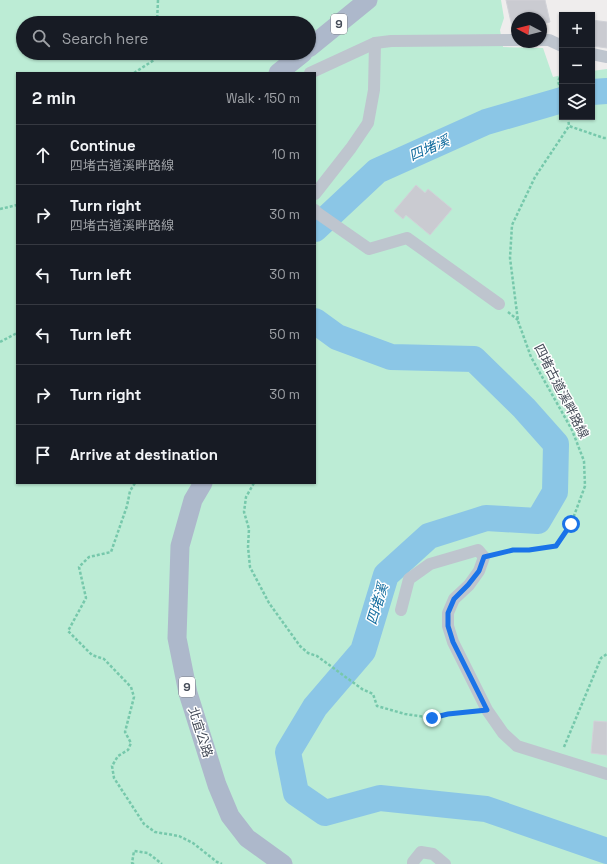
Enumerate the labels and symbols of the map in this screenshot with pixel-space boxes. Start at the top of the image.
north arrow [511,12,547,48]
road number: 9 [331,14,347,34]
water label: 四堵溪 [406,130,454,165]
street label: 四堵古道溪畔路線 [530,341,593,441]
route start [562,515,580,533]
water label: 四堵溪 [362,579,392,627]
road number: 9 [179,677,195,697]
street label: 北宜公路 [184,705,217,760]
route end [423,709,441,727]

